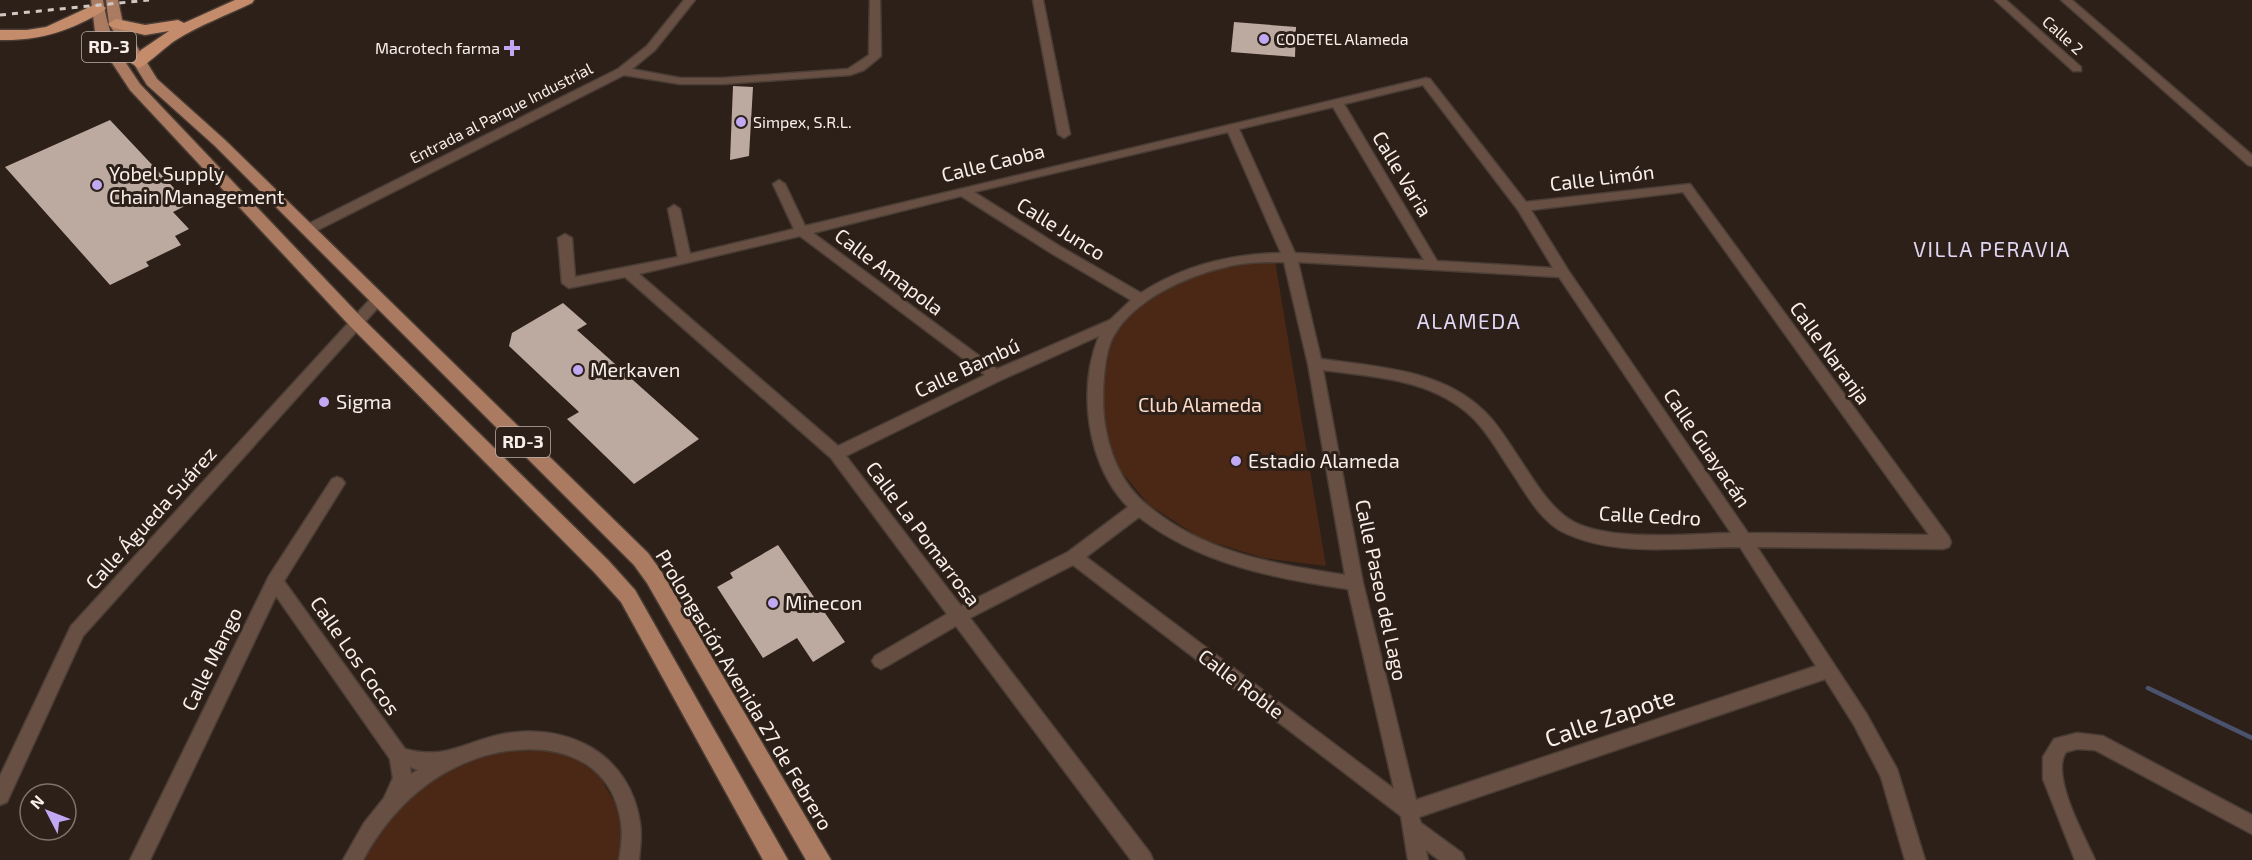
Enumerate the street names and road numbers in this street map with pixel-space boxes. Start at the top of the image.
street label: Calle 2 [2039,11,2088,58]
road number: RD-3 [82,32,136,62]
street label: Entrada al Parque Industrial [406,58,596,167]
street label: Calle Varia [1368,126,1438,221]
street label: Calle Caoba [939,138,1047,186]
street label: Calle Limón [1548,159,1656,195]
street label: Calle Junco [1013,192,1110,265]
street label: Calle Amapola [831,223,949,320]
street label: Calle Naranja [1785,296,1876,408]
street label: Calle Bambú [910,332,1023,402]
street label: Calle Guayacán [1659,383,1756,511]
road number: RD-3 [496,427,550,457]
street label: Calle Águeda Suárez [80,441,221,594]
street label: Calle La Pomarrosa [862,456,986,611]
street label: Calle Paseo del Lago [1351,497,1413,683]
street label: Calle Cedro [1598,500,1702,530]
street label: Prolongación Avenida 27 de Febrero [651,545,838,834]
street label: Calle Los Cocos [306,591,406,719]
street label: Calle Mango [176,603,246,714]
street label: Calle Roble [1194,643,1289,723]
street label: Calle Zapote [1541,681,1678,752]

